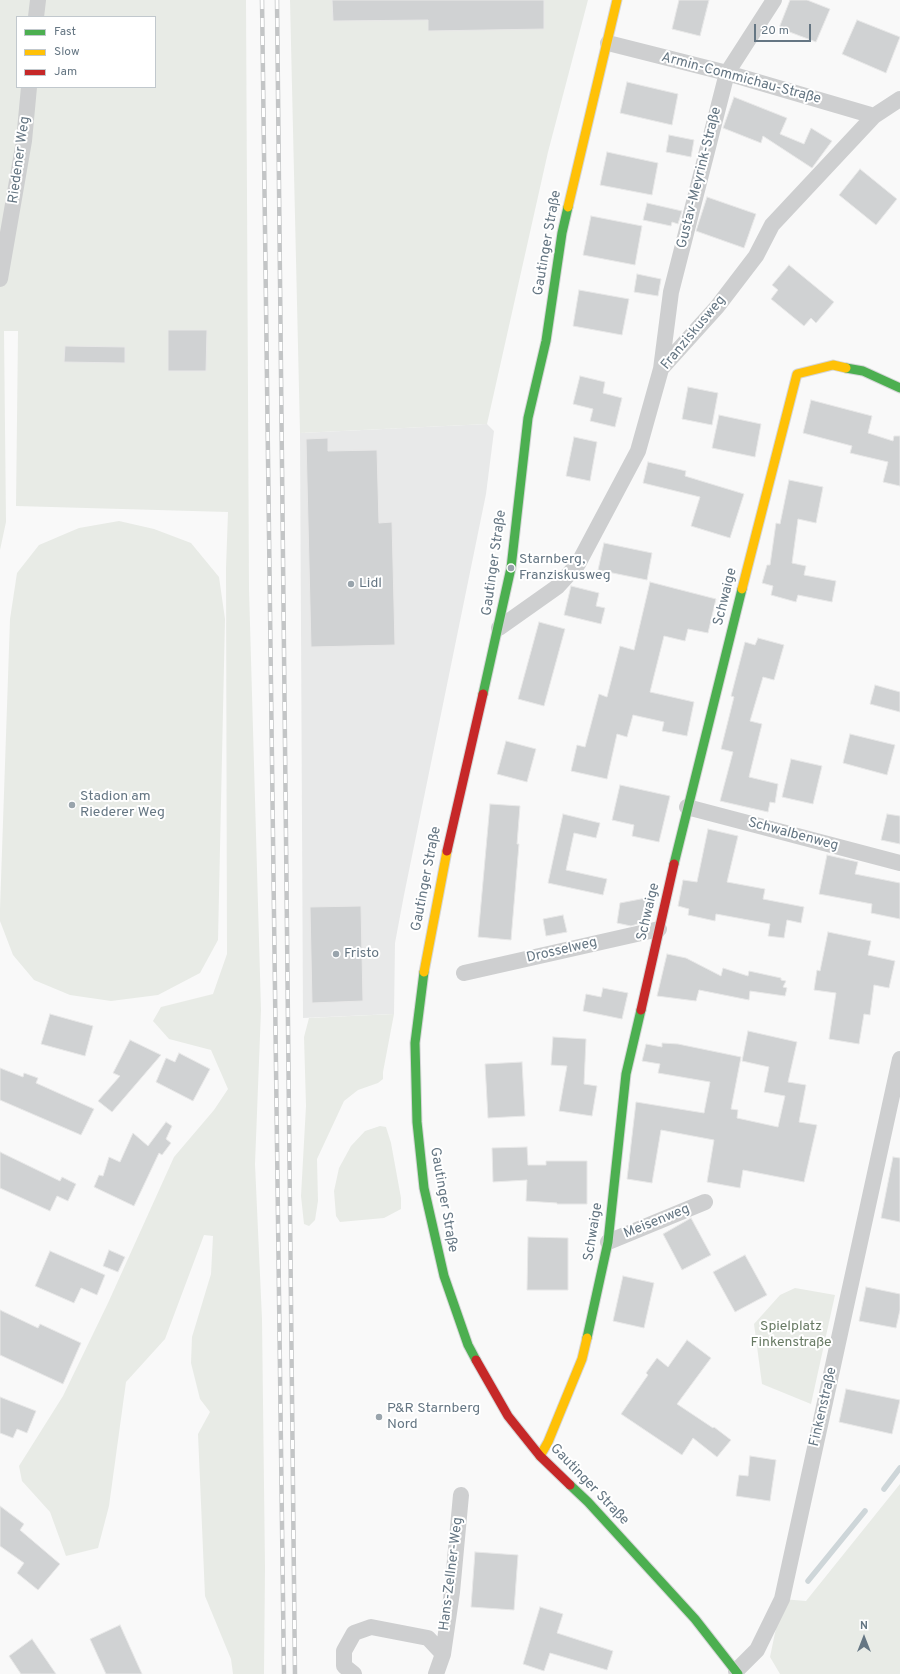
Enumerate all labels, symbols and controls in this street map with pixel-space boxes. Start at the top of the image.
legend [16,16,156,88]
scale bar [756,16,813,42]
text: 20 m [761,23,789,39]
text: Fast [54,24,76,40]
text: Slow [54,44,80,60]
street label: Armin-Commichau-Straße [659,50,823,108]
text: Jam [54,64,77,80]
street label: Gustav-Meyrink-Straße [674,106,726,250]
street label: Riedener Weg [6,115,34,205]
street label: Gautinger Straße [530,189,566,297]
street label: Franziskusweg [658,292,730,374]
street label: Gautinger Straße [479,509,511,617]
place label: Starnberg, Franziskusweg [519,552,611,584]
marker: Starnberg, Franziskusweg [506,563,516,573]
street label: Schwaige [711,566,741,628]
place label: Lidl [359,576,382,592]
marker: Lidl [346,579,356,589]
place label: Stadion am Riederer Weg [80,789,165,822]
marker: Stadion am Riederer Weg [67,800,77,810]
street label: Schwalbenweg [746,815,840,855]
street label: Gautinger Straße [409,825,445,933]
street label: Schwaige [634,881,664,943]
street label: Drosselweg [525,935,599,967]
place label: Fristo [344,946,379,962]
marker: Fristo [331,949,341,959]
street label: Gautinger Straße [425,1146,461,1254]
street label: Meisenweg [622,1201,692,1243]
street label: Schwaige [581,1202,607,1262]
park label: Spielplatz Finkenstraße [751,1319,831,1352]
street label: Finkenstraße [807,1366,841,1448]
place label: P&R Starnberg Nord [387,1401,480,1434]
marker: P&R Starnberg Nord [374,1412,384,1422]
street label: Gautinger Straße [546,1441,632,1529]
street label: Hans-Zellner-Weg [437,1516,467,1632]
north arrow [844,1618,884,1658]
text: N [860,1619,868,1633]

